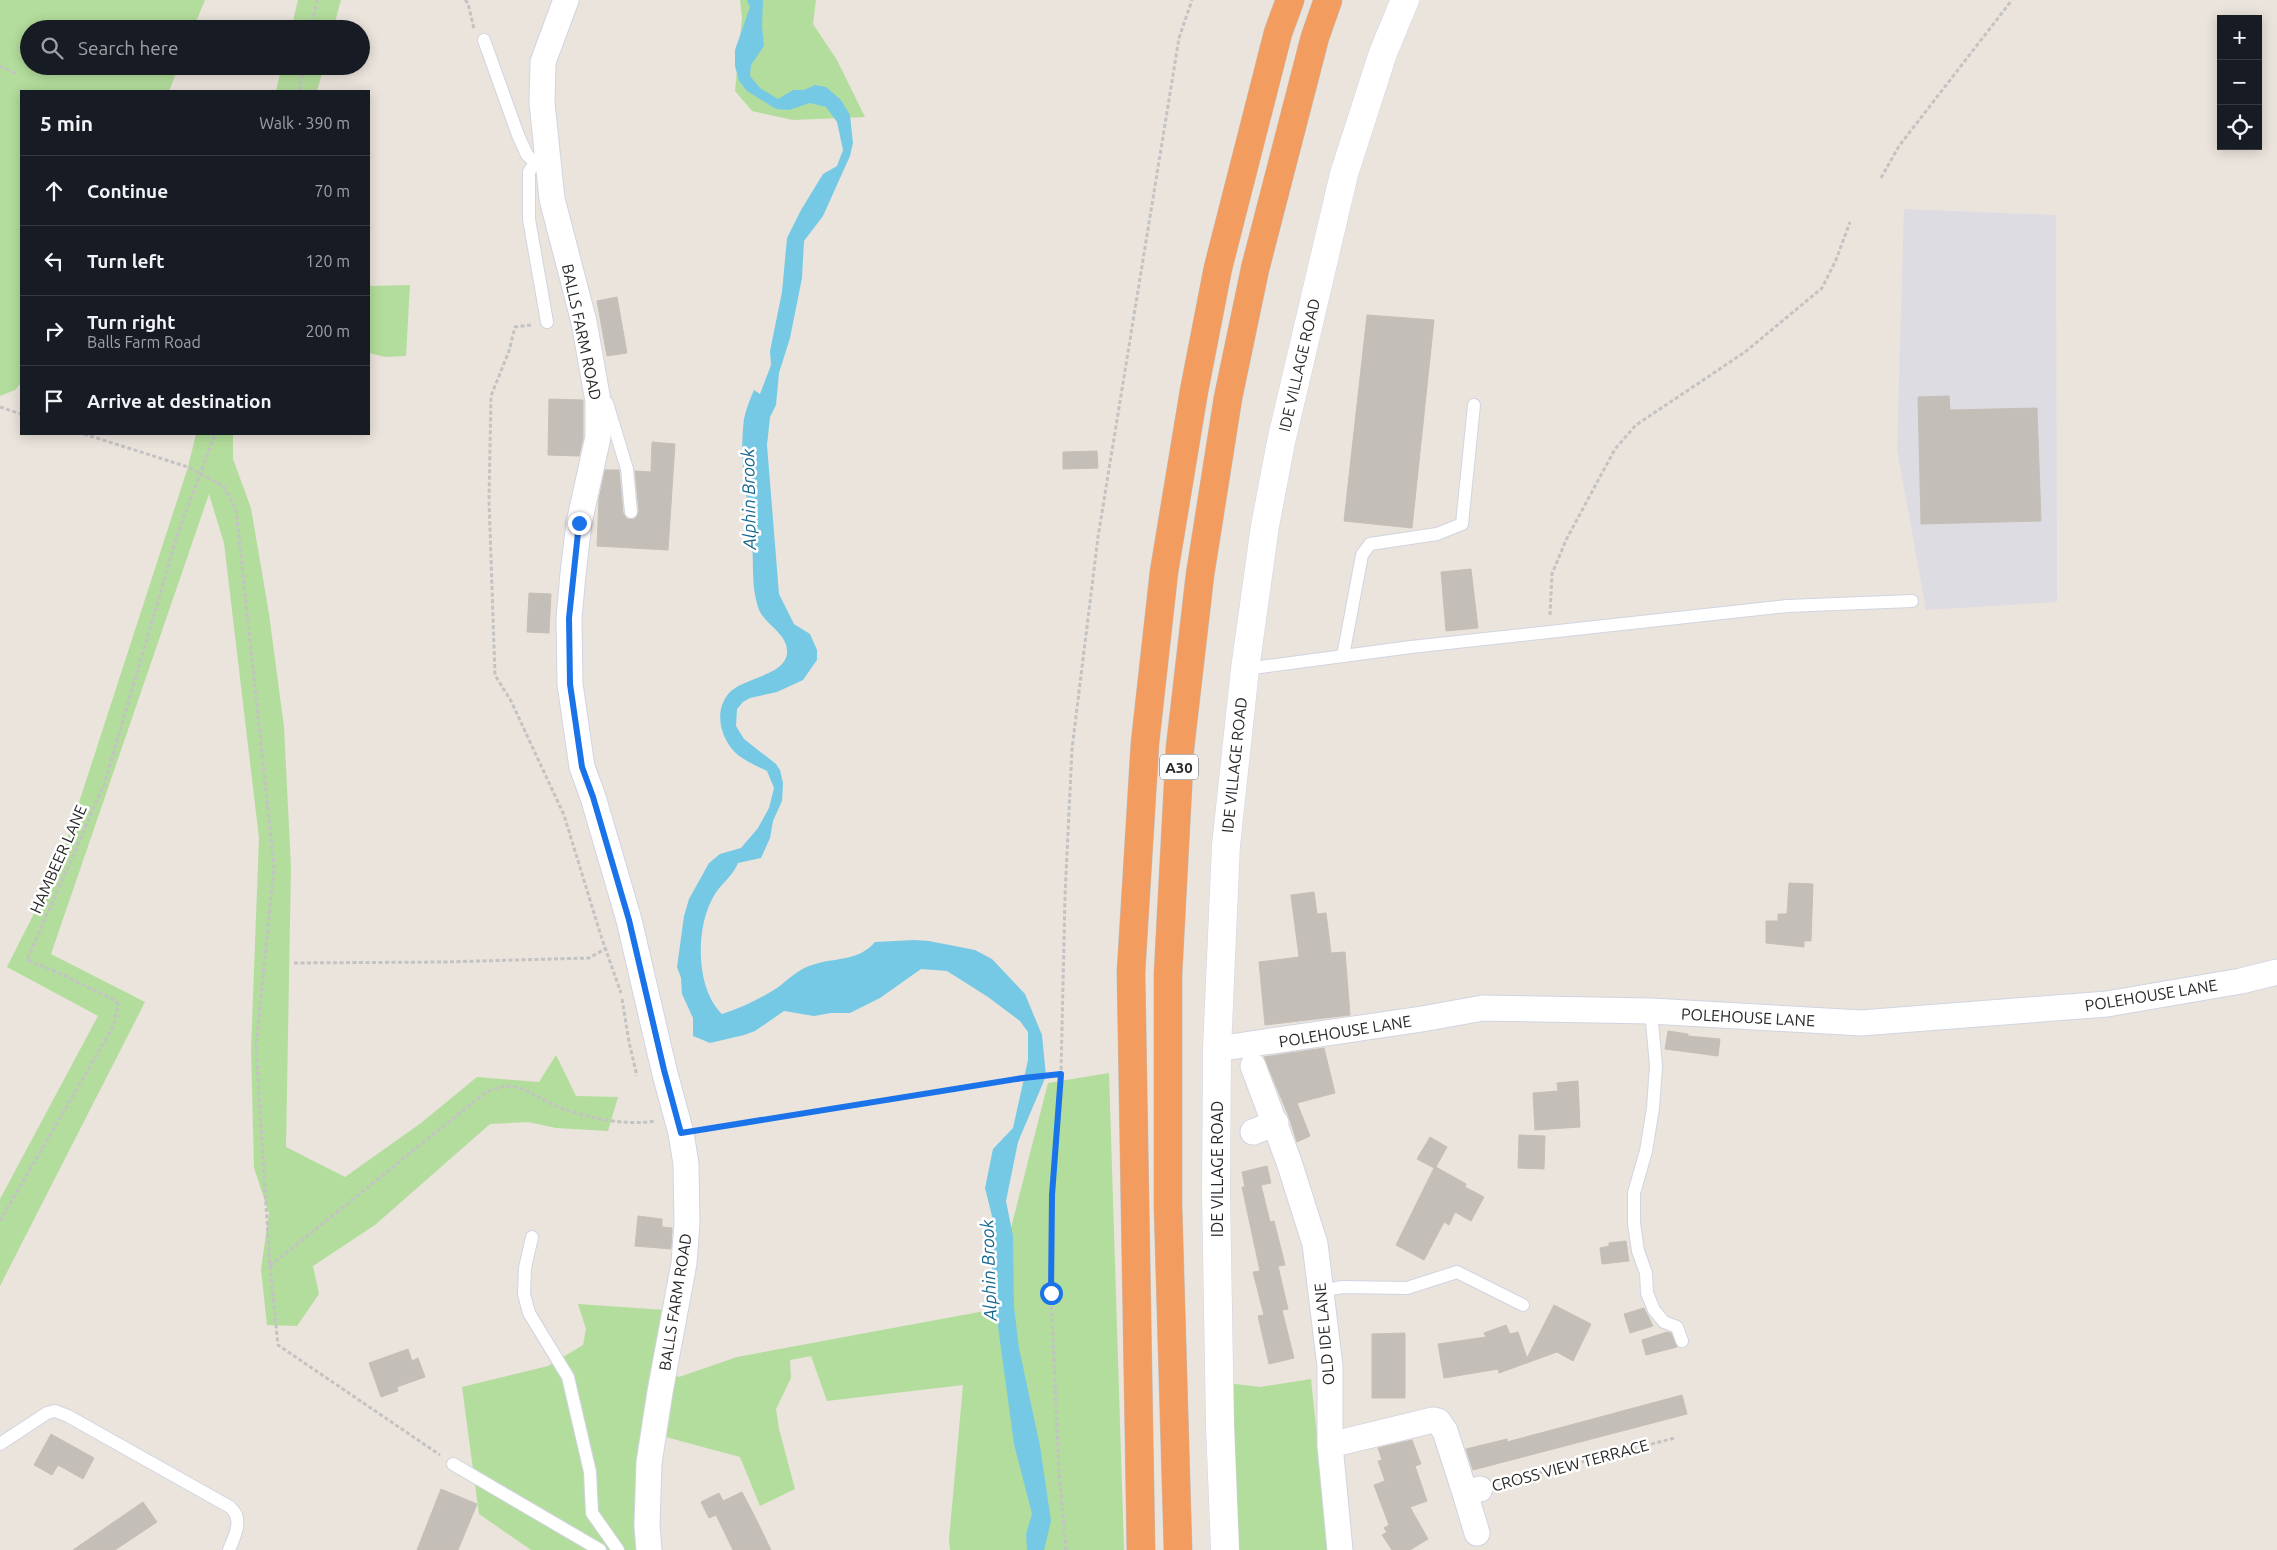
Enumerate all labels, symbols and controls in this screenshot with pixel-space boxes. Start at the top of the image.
map controls [2217,15,2262,150]
button: + [2217,15,2262,60]
search box [20,20,370,75]
icon: search [38,34,66,62]
text: Search here [78,37,178,59]
button: − [2217,60,2262,105]
button: locate [2217,105,2262,150]
text: 5 min [40,111,93,135]
text: Walk · 390 m [259,114,350,132]
icon: ahead [40,177,68,205]
text: Continue [87,180,168,202]
text: 70 m [314,182,350,200]
icon: left [40,247,68,275]
text: Turn left [87,250,165,272]
text: 120 m [305,252,350,270]
street label: BALLS FARM ROAD [559,262,605,402]
street label: IDE VILLAGE ROAD [1275,297,1323,433]
text: Turn right [87,311,175,333]
icon: right [40,317,68,345]
text: 200 m [305,322,350,340]
text: Balls Farm Road [87,333,201,351]
icon: arrive [40,387,68,415]
text: Arrive at destination [87,390,272,412]
water label: Alphin Brook [737,447,759,551]
route end [568,512,591,535]
street label: IDE VILLAGE ROAD [1218,696,1250,834]
road number: A30 [1160,754,1198,780]
street label: HAMBEER LANE [26,802,90,916]
street label: POLEHOUSE LANE [2083,976,2219,1014]
street label: POLEHOUSE LANE [1681,1005,1815,1029]
street label: POLEHOUSE LANE [1277,1012,1413,1050]
street label: IDE VILLAGE ROAD [1208,1101,1226,1237]
water label: Alphin Brook [976,1218,1000,1322]
street label: BALLS FARM ROAD [655,1232,695,1372]
route start [1040,1282,1063,1305]
street label: OLD IDE LANE [1311,1282,1337,1386]
street label: CROSS VIEW TERRACE [1490,1435,1650,1495]

